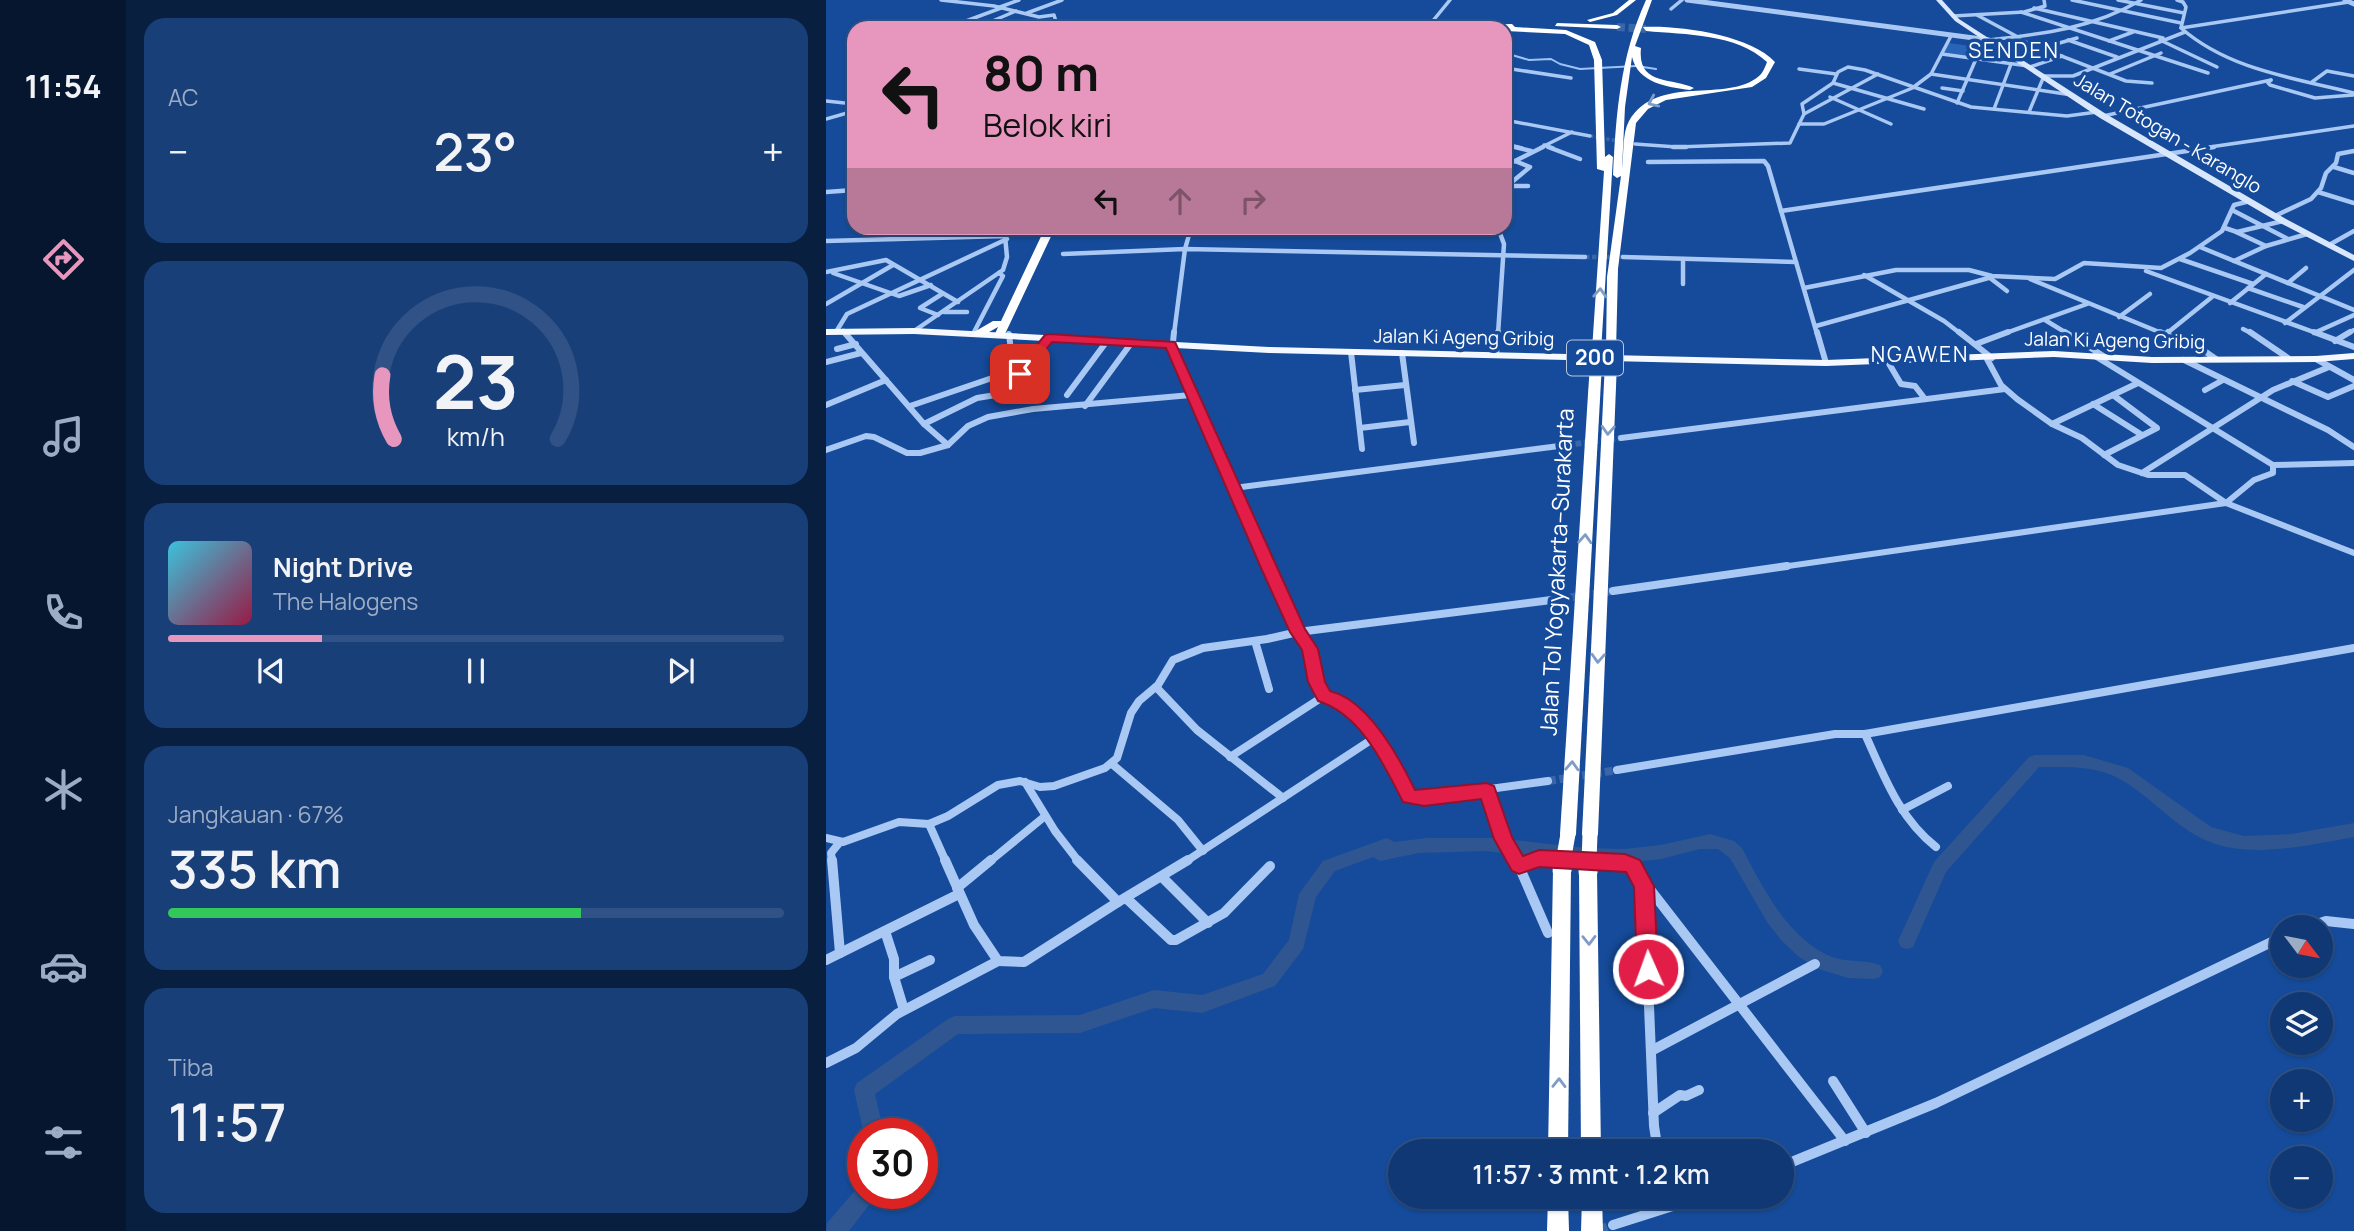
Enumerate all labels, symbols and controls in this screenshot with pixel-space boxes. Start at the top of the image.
district label: SENDEN [1968,36,2060,64]
text: 80 m [983,39,1099,106]
icon: left [868,49,959,140]
text: 11:54 [24,64,102,108]
street label: Jalan Totogan - Karanglo [2069,67,2267,199]
text: AC [168,81,199,113]
one-way arrow [1648,94,1660,108]
text: Belok kiri [983,103,1112,147]
text: 23° [433,116,517,187]
text: − [168,125,189,177]
text: + [762,125,784,177]
icon: left [1088,182,1126,220]
icon: ahead [1161,182,1199,220]
icon: right [1234,182,1272,220]
icon: directions [39,235,88,284]
one-way arrow [1592,288,1607,299]
street label: Jalan Ki Ageng Gribig [1373,322,1555,352]
street label: Jalan Ki Ageng Gribig [2024,325,2206,355]
text: 23 [433,331,519,431]
road number: 200 [1567,340,1623,376]
district label: NGAWEN [1871,340,1969,368]
pin [990,344,1050,404]
icon: arrive [1001,355,1039,393]
street label: Jalan Tol Yogyakarta–Surakarta [1531,407,1581,736]
icon: music [39,412,88,461]
text: km/h [447,419,505,454]
one-way arrow [1600,425,1615,436]
one-way arrow [1578,533,1593,544]
text: Night Drive [273,549,413,585]
text: The Halogens [273,585,418,617]
icon: phone [39,588,88,637]
icon: previous [252,652,290,690]
icon: pause [457,652,495,690]
icon: next [662,652,700,690]
one-way arrow [1590,652,1605,663]
one-way arrow [1564,760,1579,771]
icon: climate [39,765,88,814]
text: Jangkauan · 67% [168,798,344,830]
text: 335 km [168,833,341,904]
north arrow [2270,915,2333,978]
map controls [2270,915,2333,1209]
position arrow [1611,932,1685,1006]
one-way arrow [1581,935,1597,946]
icon: car [39,942,88,991]
button: layers [2270,992,2333,1055]
text: Tiba [168,1051,213,1083]
button: + [2270,1069,2333,1132]
one-way arrow [1551,1078,1567,1088]
text: 11:57 [168,1086,286,1157]
icon: filters [39,1118,88,1167]
speed limit sign: 30 [847,1118,938,1209]
button: − [2270,1146,2333,1209]
text: 11:57 · 3 mnt · 1.2 km [1472,1156,1710,1192]

